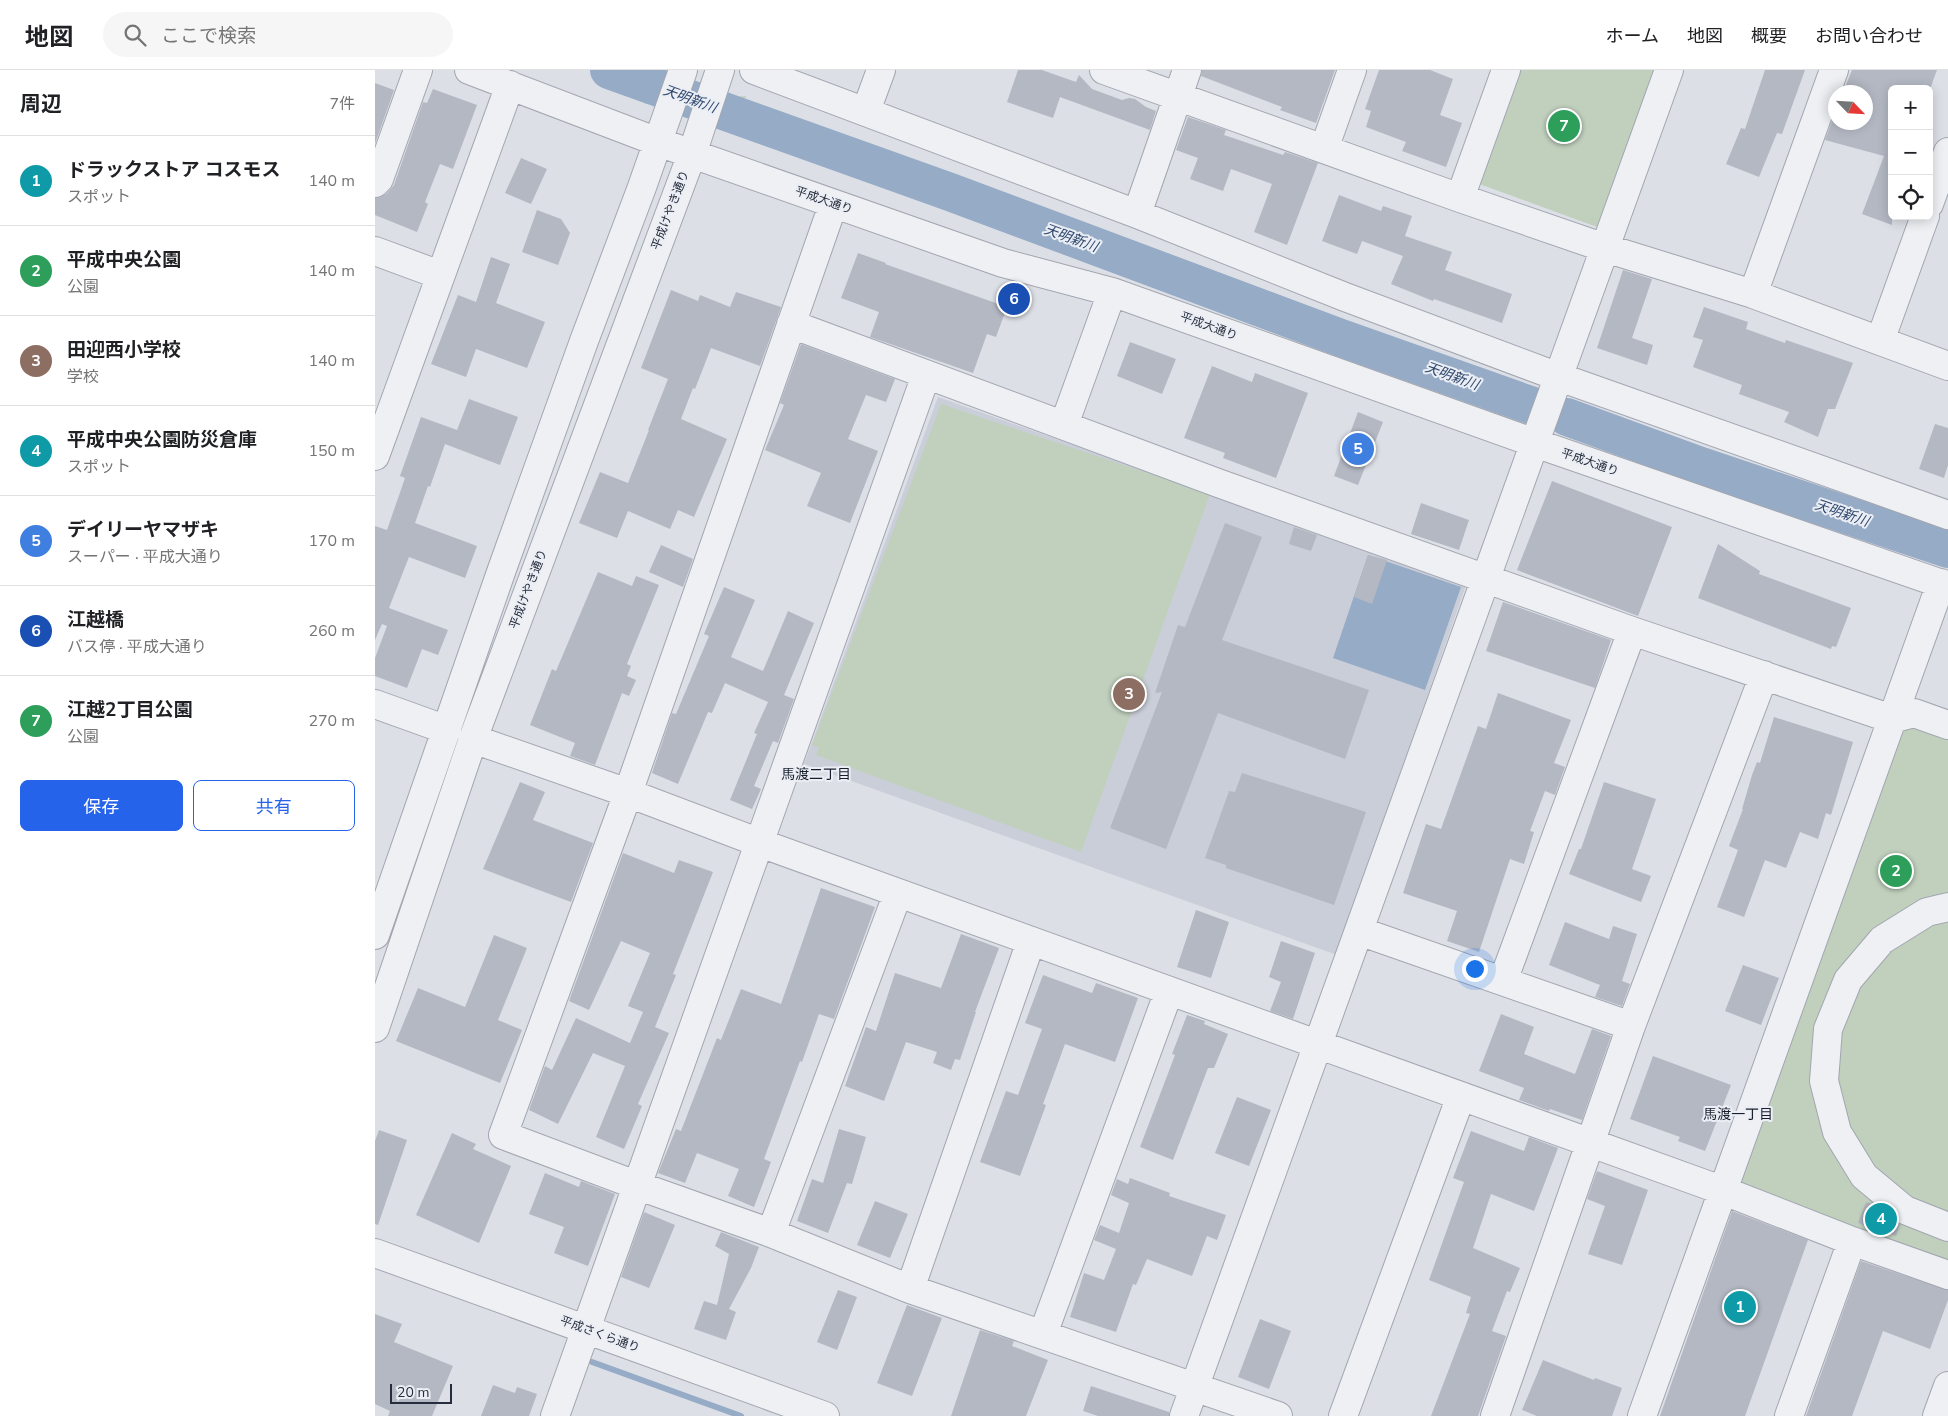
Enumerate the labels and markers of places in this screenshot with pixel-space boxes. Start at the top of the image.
pin: 7 [1548,107,1580,145]
pin: 6 [998,280,1030,318]
pin: 5 [1342,430,1374,468]
pin: 3 [1113,675,1145,713]
pin: 2 [1880,852,1912,890]
pin: 4 [1865,1200,1897,1238]
pin: 1 [1724,1288,1756,1326]

